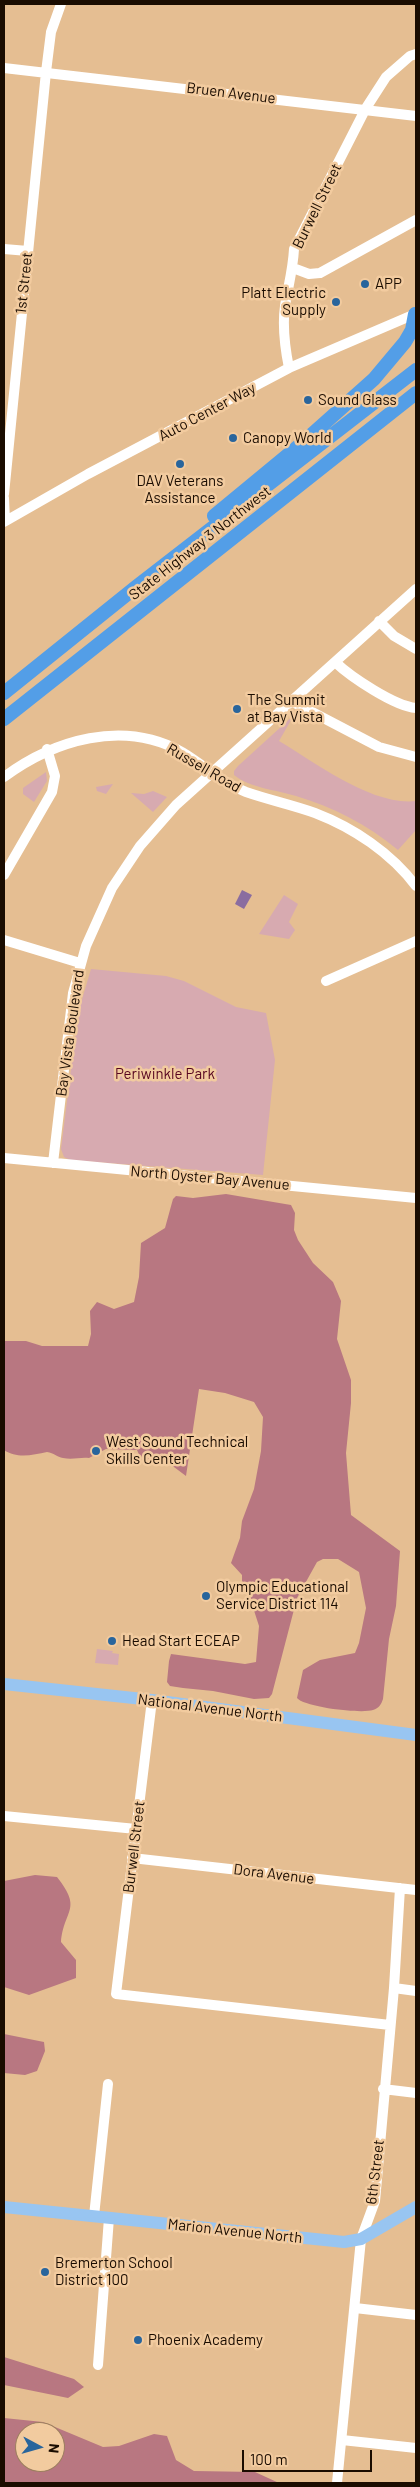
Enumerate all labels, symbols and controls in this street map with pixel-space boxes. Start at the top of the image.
street label: Bruen Avenue [185,79,277,107]
street label: Burwell Street [289,160,345,252]
street label: 1st Street [12,251,36,315]
place label: APP [375,275,402,293]
marker: APP [359,278,371,290]
place label: Platt Electric Supply [241,284,326,319]
marker: Platt Electric Supply [330,296,342,308]
street label: Auto Center Way [155,379,259,445]
place label: Sound Glass [318,391,397,409]
marker: Sound Glass [302,394,314,406]
place label: Canopy World [243,429,332,447]
marker: Canopy World [227,432,239,444]
marker: DAV Veterans Assistance [174,458,186,470]
place label: DAV Veterans Assistance [137,472,223,507]
street label: State Highway 3 Northwest [126,482,274,604]
place label: The Summit at Bay Vista [247,691,325,726]
marker: The Summit at Bay Vista [231,703,243,715]
street label: Russell Road [164,740,244,796]
street label: Bay Vista Boulevard [52,968,88,1098]
park label: Periwinkle Park [115,1065,215,1083]
street label: North Oyster Bay Avenue [130,1162,290,1194]
place label: West Sound Technical Skills Center [106,1433,248,1468]
marker: West Sound Technical Skills Center [90,1445,102,1457]
place label: Olympic Educational Service District 114 [216,1578,348,1613]
marker: Olympic Educational Service District 114 [200,1590,212,1602]
place label: Head Start ECEAP [122,1632,240,1650]
marker: Head Start ECEAP [106,1635,118,1647]
street label: National Avenue North [137,1690,283,1726]
street label: Burwell Street [119,1800,149,1894]
street label: Dora Avenue [233,1860,315,1888]
street label: 6th Street [362,2139,388,2205]
street label: Marion Avenue North [167,2215,303,2247]
place label: Bremerton School District 100 [55,2254,173,2289]
marker: Bremerton School District 100 [39,2266,51,2278]
place label: Phoenix Academy [148,2331,263,2349]
marker: Phoenix Academy [132,2334,144,2346]
north arrow [15,2422,65,2472]
scale bar [245,2440,375,2472]
text: N [45,2443,63,2454]
text: 100 m [250,2450,288,2468]

